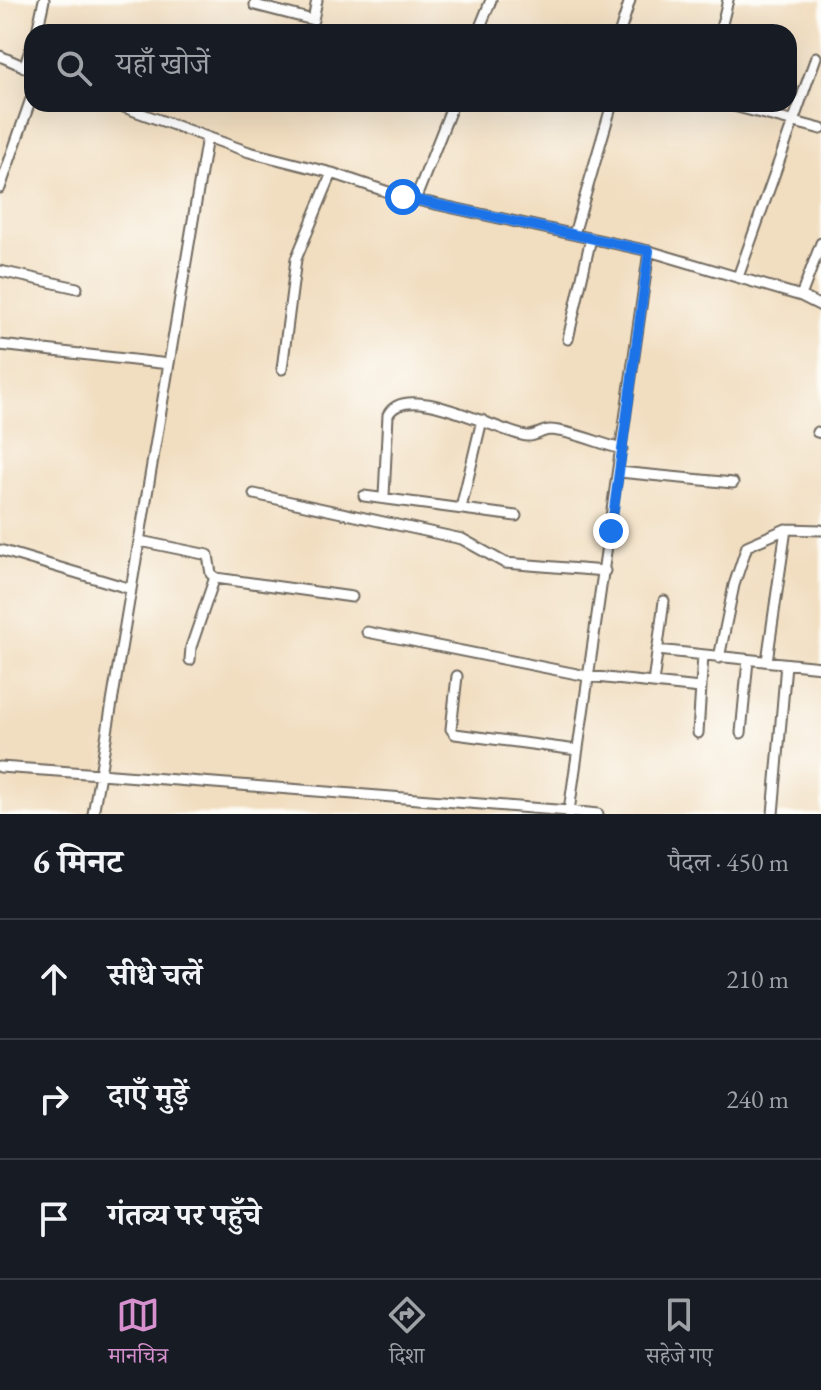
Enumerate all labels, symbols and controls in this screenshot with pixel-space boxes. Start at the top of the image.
search box [24,24,797,112]
text: यहाँ खोजें [116,44,210,83]
icon: search [52,46,96,90]
route start [385,179,421,215]
route end [593,513,629,549]
text: 6 मिनट [32,839,122,883]
text: पैदल · 450 m [668,845,789,879]
text: सीधे चलें [108,955,202,994]
icon: ahead [32,957,76,1001]
text: 210 m [726,962,789,996]
text: दाएँ मुड़ें [108,1075,189,1114]
icon: right [32,1077,76,1121]
text: 240 m [726,1082,789,1116]
text: गंतव्य पर पहुँचे [108,1195,261,1234]
icon: arrive [32,1197,76,1241]
tab: मानचित्र [108,1293,168,1377]
tab: दिशा [385,1293,429,1377]
tab: सहेजे गए [646,1293,713,1377]

